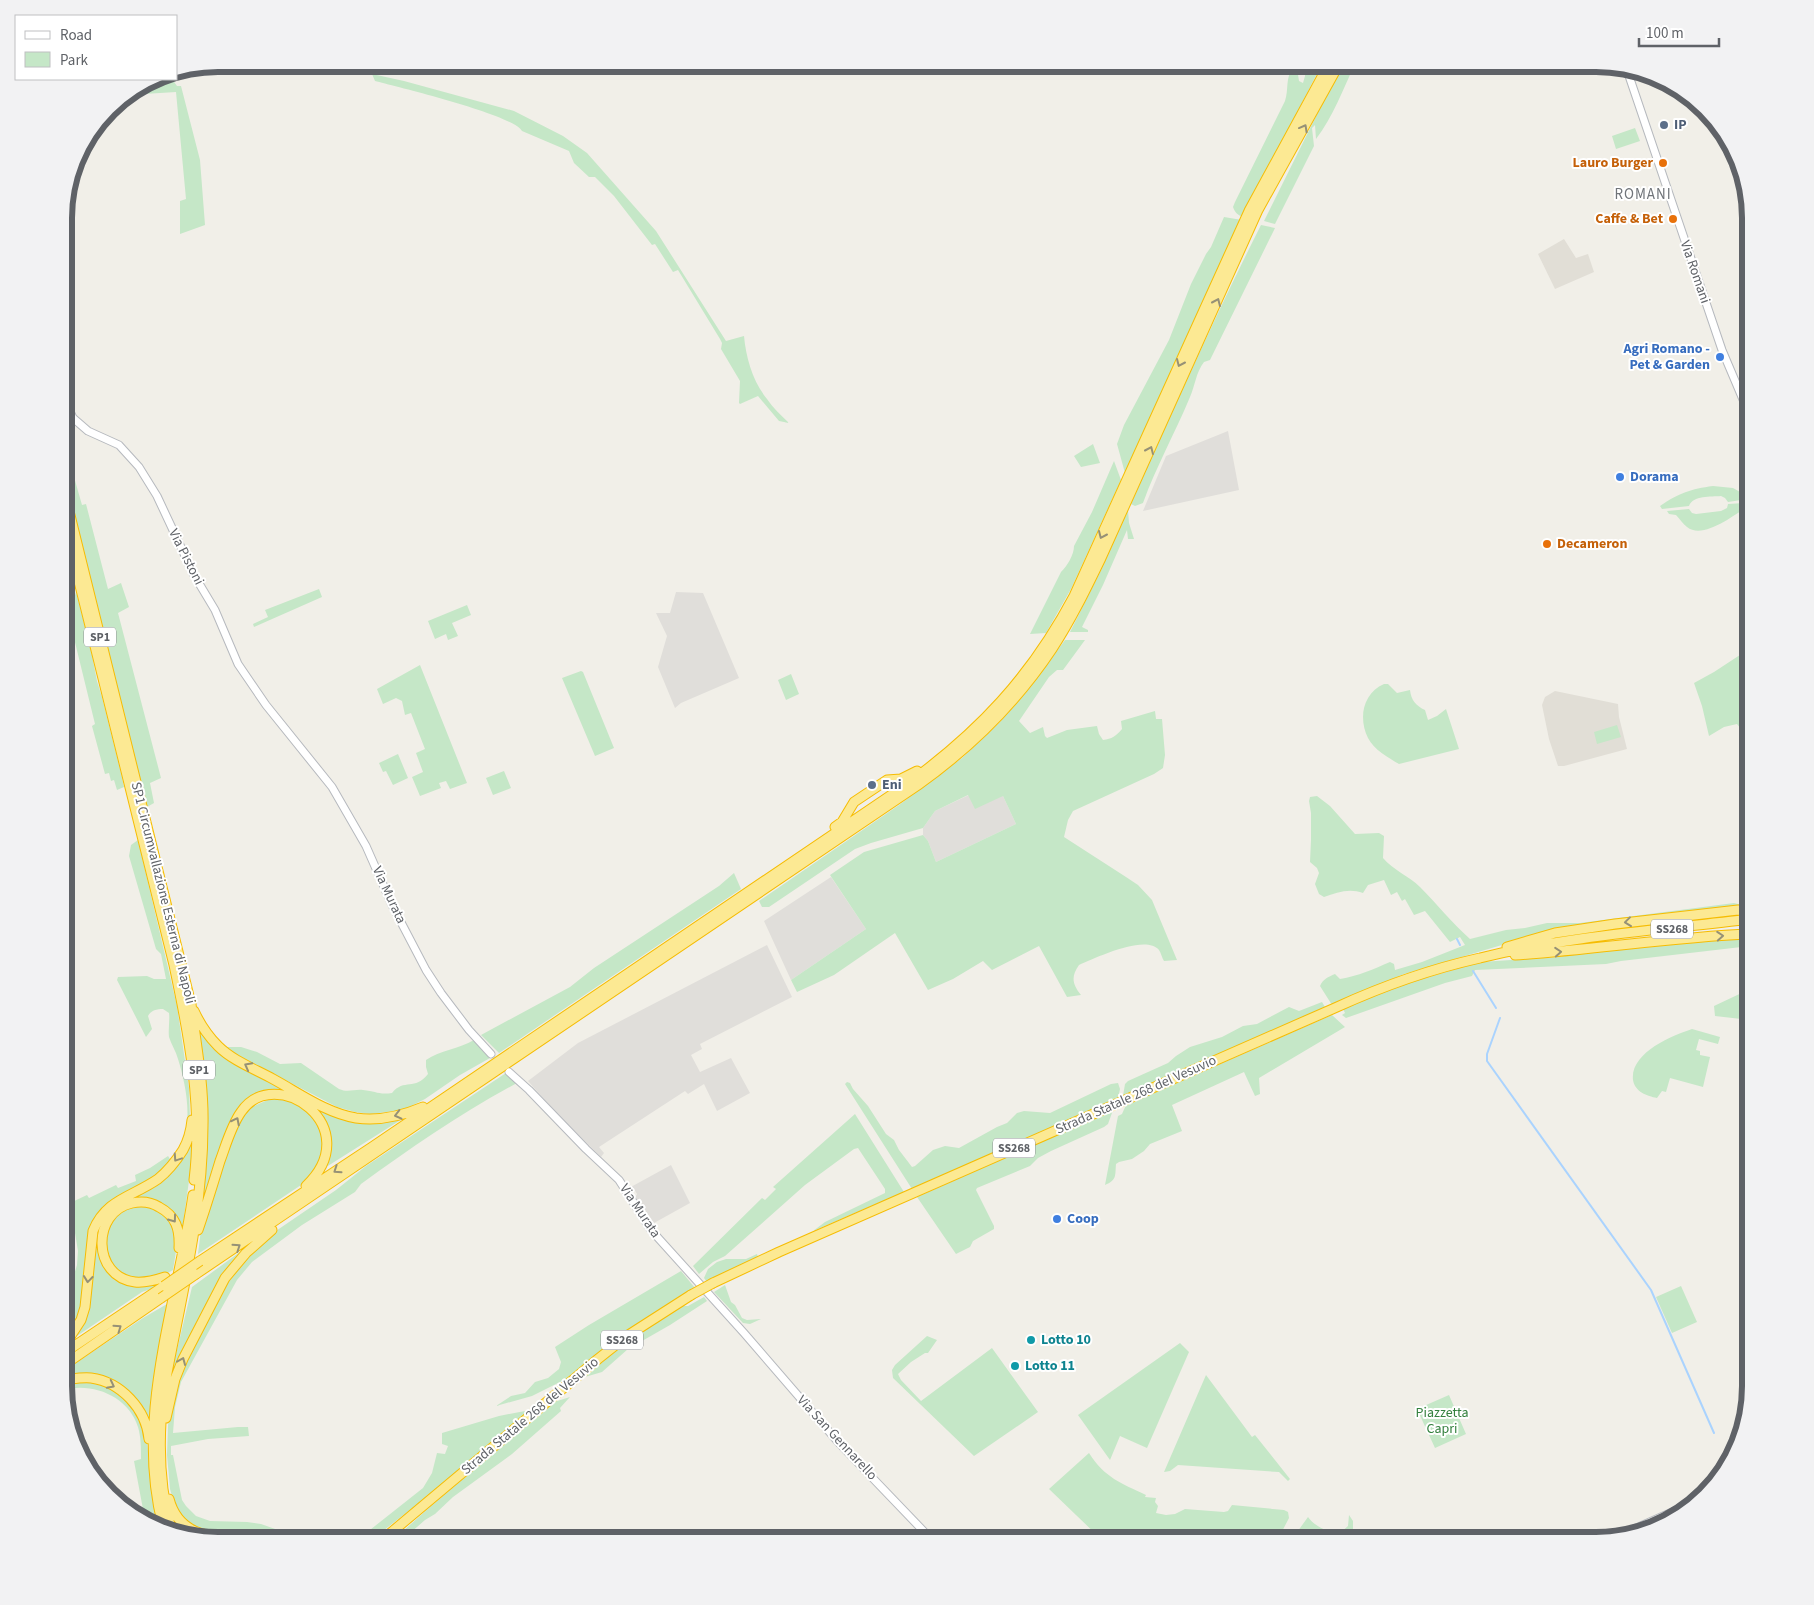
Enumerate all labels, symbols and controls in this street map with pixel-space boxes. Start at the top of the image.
legend [15,15,178,80]
scale bar [1639,15,1719,47]
text: 100 m [1646,23,1684,44]
text: Road [60,25,92,46]
text: Park [60,50,89,71]
place label: IP [1674,115,1687,135]
marker: IP [1658,119,1670,131]
one-way arrow [1297,124,1307,133]
place label: Lauro Burger [1573,153,1653,173]
marker: Lauro Burger [1657,157,1669,169]
district label: ROMANI [1614,184,1672,205]
place label: Caffe & Bet [1595,209,1664,229]
marker: Caffe & Bet [1667,213,1679,225]
street label: Via Romani [1675,238,1715,306]
one-way arrow [1211,298,1222,307]
place label: Agri Romano - Pet & Garden [1622,339,1710,375]
marker: Agri Romano - Pet & Garden [1714,351,1726,363]
one-way arrow [1176,358,1186,367]
one-way arrow [1144,446,1155,455]
place label: Dorama [1630,467,1679,487]
marker: Dorama [1614,471,1626,483]
street label: Via Pistoni [163,525,209,589]
one-way arrow [1098,530,1109,539]
place label: Decameron [1557,534,1627,554]
marker: Decameron [1541,538,1553,550]
road number: SP1 [84,628,116,646]
place label: Eni [882,775,902,795]
marker: Eni [866,779,878,791]
street label: SP1 Circumvallazione Esterna di Napoli [126,780,200,1006]
street label: Via Murata [367,863,411,927]
one-way arrow [1624,916,1632,927]
road number: SS268 [1651,920,1693,939]
one-way arrow [1716,930,1724,941]
one-way arrow [1555,947,1563,958]
street label: Strada Statale 268 del Vesuvio [1052,1050,1220,1140]
road number: SP1 [183,1060,215,1080]
one-way arrow [244,1062,253,1072]
one-way arrow [394,1109,403,1120]
one-way arrow [230,1117,240,1126]
road number: SS268 [993,1138,1035,1158]
one-way arrow [174,1152,183,1162]
one-way arrow [334,1164,343,1173]
street label: Via Murata [615,1180,665,1242]
place label: Coop [1067,1209,1099,1229]
one-way arrow [167,1213,176,1223]
marker: Coop [1051,1213,1063,1225]
one-way arrow [231,1244,241,1253]
one-way arrow [83,1275,94,1283]
one-way arrow [113,1325,122,1334]
road number: SS268 [601,1330,643,1350]
place label: Lotto 10 [1041,1330,1091,1350]
marker: Lotto 10 [1025,1334,1037,1346]
street label: Strada Statale 268 del Vesuvio [457,1352,603,1480]
place label: Lotto 11 [1025,1356,1075,1376]
one-way arrow [175,1357,186,1366]
marker: Lotto 11 [1009,1360,1021,1372]
one-way arrow [106,1379,115,1389]
street label: Via San Gennarello [792,1391,882,1485]
park label: Piazzetta Capri [1416,1403,1468,1439]

